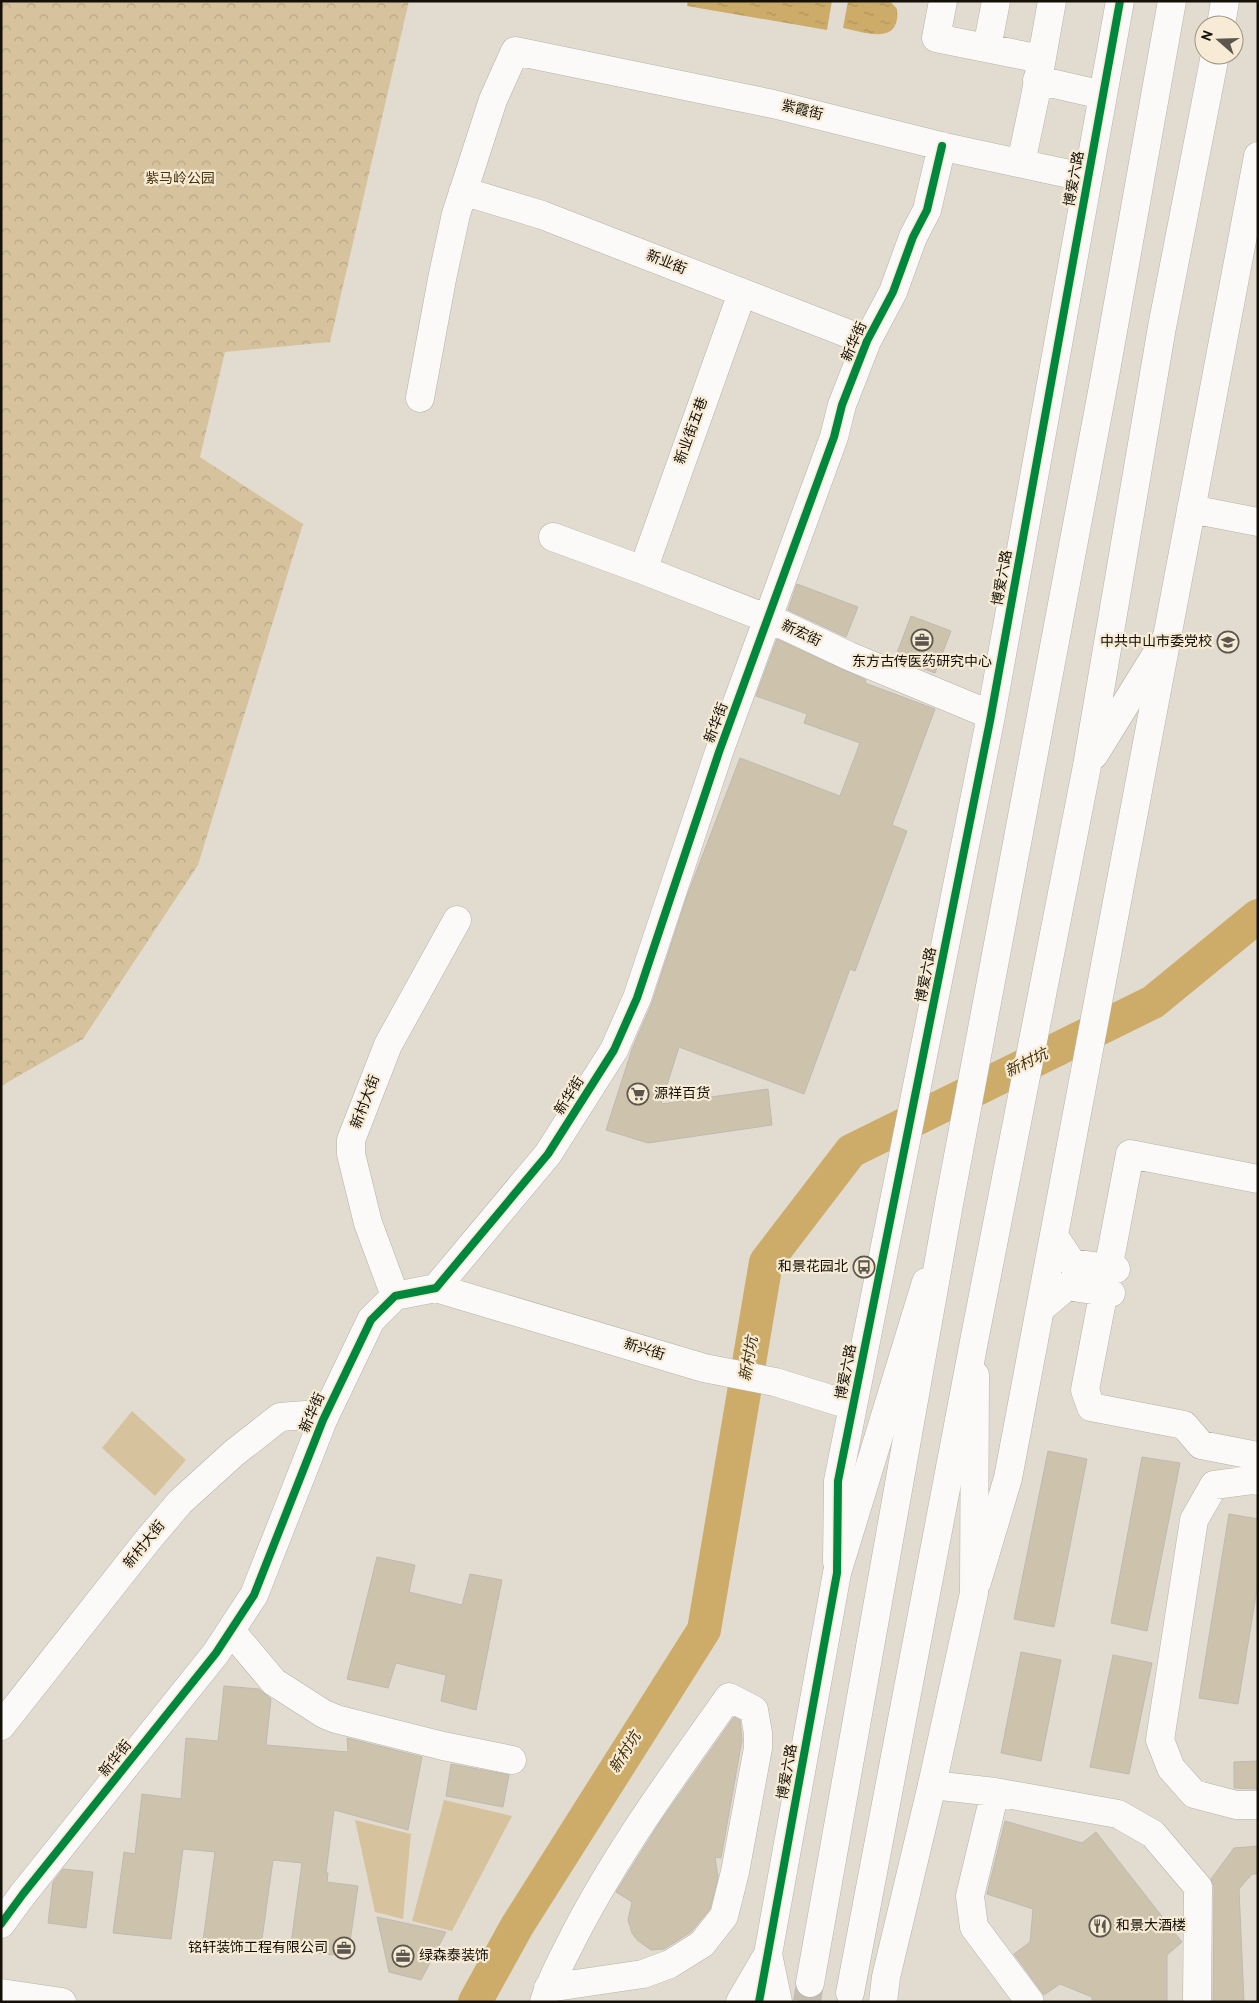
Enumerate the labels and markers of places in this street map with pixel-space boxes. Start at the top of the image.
office icon: 东方古传医药研究中心 [910,628,934,652]
school or university icon: 中共中山市委党校 [1216,630,1240,654]
place label: 中共中山市委党校 [1100,633,1212,651]
place label: 东方古传医药研究中心 [852,654,992,671]
supermarket icon: 源祥百货 [626,1082,650,1106]
place label: 源祥百货 [654,1085,710,1103]
bus stop icon: 和景花园北 [852,1255,876,1279]
place label: 和景花园北 [778,1258,848,1276]
restaurant icon: 和景大酒楼 [1088,1914,1112,1938]
place label: 和景大酒楼 [1116,1918,1186,1935]
office icon: 铭轩装饰工程有限公司 [332,1936,356,1960]
place label: 铭轩装饰工程有限公司 [188,1940,328,1957]
office icon: 绿森泰装饰 [391,1944,415,1968]
place label: 绿森泰装饰 [419,1948,489,1965]

